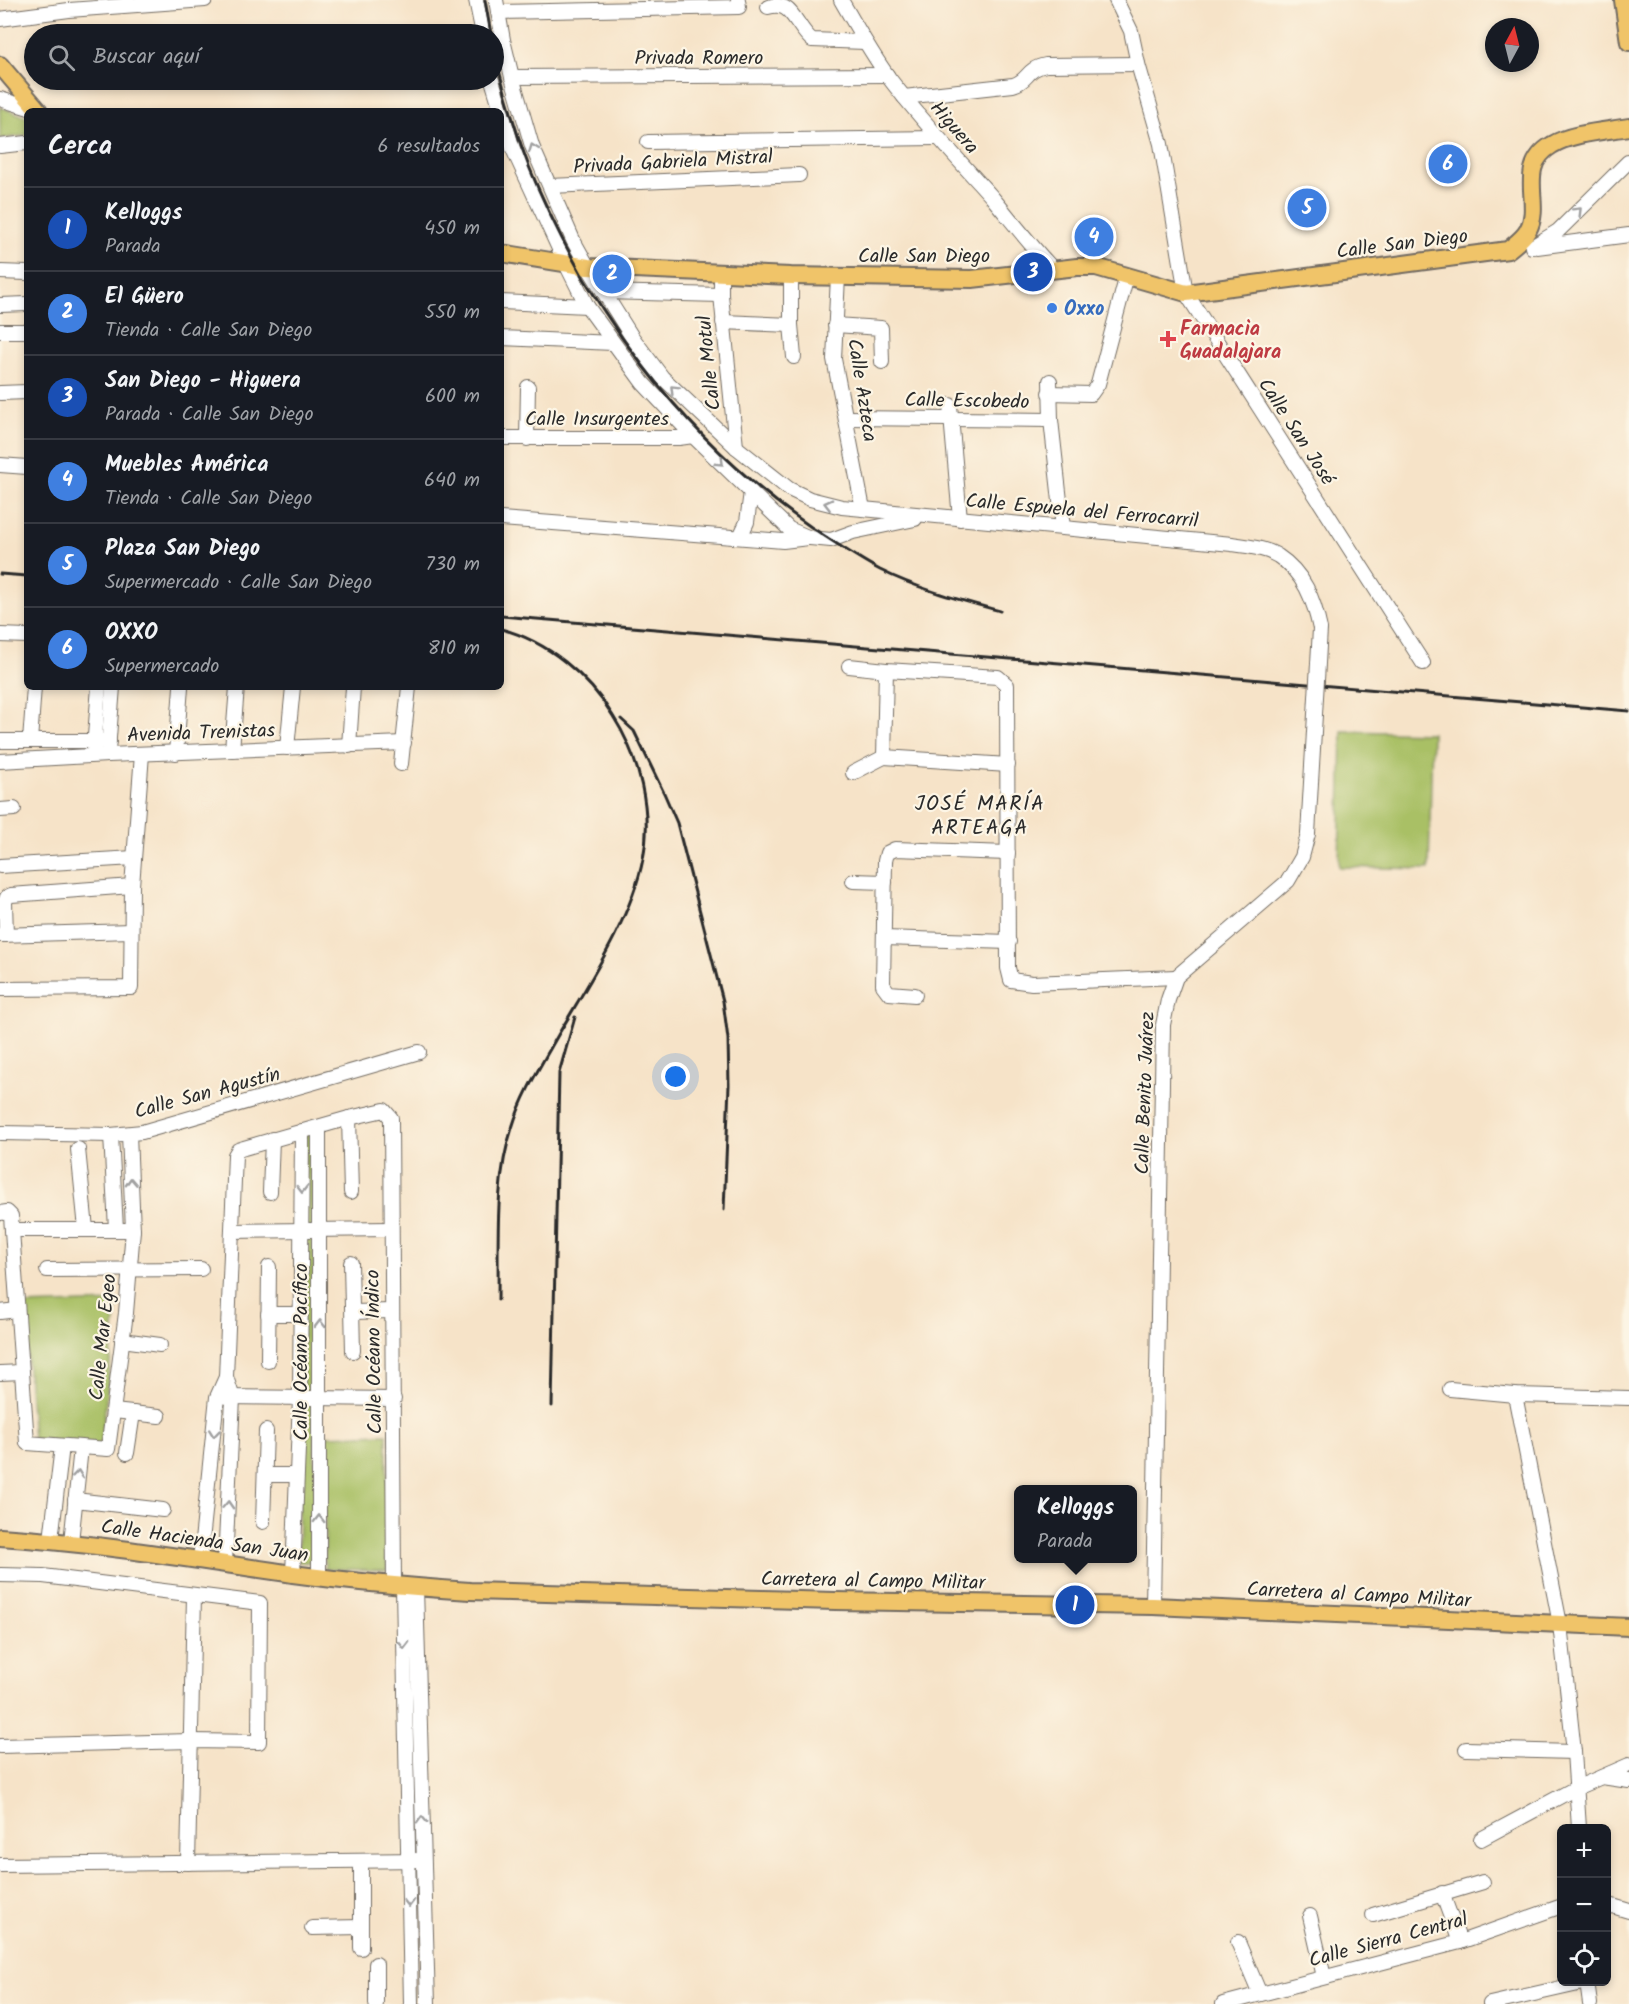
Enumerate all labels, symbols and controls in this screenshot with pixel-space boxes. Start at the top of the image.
north arrow [1485,18,1539,72]
search box [24,24,504,90]
text: Buscar aquí [93,40,200,75]
icon: search [45,41,78,74]
street label: Privada Romero [635,43,763,75]
street label: Higuera [921,94,986,162]
text: Cerca [48,126,112,168]
text: 6 resultados [378,131,480,163]
street label: Privada Gabriela Mistral [572,142,774,184]
pin: 6 [1428,142,1468,186]
one-way arrow [528,143,540,154]
pin: 5 [1288,186,1326,230]
text: Kelloggs [105,196,182,231]
one-way arrow [1570,208,1581,219]
text: 1 [64,213,71,245]
text: 450 m [424,213,480,245]
pin: 4 [1074,214,1114,260]
street label: Calle San Diego [1335,221,1470,269]
text: Parada [105,231,161,263]
street label: Calle San Diego [858,241,990,273]
pin: 3 [1014,250,1052,294]
pin: 2 [592,252,632,296]
text: El Güero [105,280,184,315]
place label: Oxxo [1064,294,1104,326]
text: 2 [62,297,73,329]
text: 550 m [425,297,480,329]
marker: Oxxo [1045,301,1059,315]
street label: Calle Motul [689,314,731,412]
place label: Farmacia Guadalajara [1180,314,1281,369]
text: Tienda · Calle San Diego [105,315,312,347]
marker: Farmacia Guadalajara [1161,332,1175,346]
street label: Calle Azteca [837,336,885,444]
text: San Diego - Higuera [105,364,301,399]
street label: Calle San José [1249,372,1343,493]
text: 3 [62,381,73,413]
text: 600 m [425,381,480,413]
one-way arrow [671,385,681,396]
street label: Calle Escobedo [904,385,1030,419]
text: Parada · Calle San Diego [105,399,313,431]
street label: Calle Insurgentes [525,404,670,436]
text: Muebles América [105,448,268,483]
one-way arrow [714,455,724,466]
text: 4 [62,465,73,497]
text: 640 m [424,465,480,497]
text: Tienda · Calle San Diego [105,483,312,515]
street label: Calle Espuela del Ferrocarril [964,486,1200,538]
one-way arrow [824,499,834,512]
text: Plaza San Diego [105,532,260,567]
text: 5 [62,549,73,581]
text: 730 m [425,549,480,581]
text: Supermercado · Calle San Diego [105,567,372,599]
text: OXXO [105,616,158,651]
text: 6 [62,633,73,665]
text: 810 m [428,633,480,665]
text: Supermercado [105,651,219,683]
street label: Avenida Trenistas [126,715,276,753]
district label: JOSÉ MARÍA ARTEAGA [915,788,1045,845]
street label: Calle Benito Juárez [1127,1011,1165,1175]
street label: Calle San Agustín [131,1059,284,1129]
your location [661,1062,690,1091]
one-way arrow [125,1177,138,1186]
one-way arrow [295,1185,308,1194]
street label: Calle Océano Pacífico [286,1263,318,1441]
street label: Calle Océano Índico [358,1269,392,1435]
street label: Calle Mar Egeo [81,1272,127,1402]
one-way arrow [313,1319,326,1328]
one-way arrow [208,1429,220,1438]
one-way arrow [71,1469,84,1479]
popup [1014,1485,1137,1563]
text: Kelloggs [1037,1491,1114,1526]
one-way arrow [221,1500,234,1509]
street label: Calle Hacienda San Juan [99,1512,311,1572]
one-way arrow [313,1514,325,1523]
text: Parada [1037,1526,1093,1558]
street label: Carretera al Campo Militar [760,1564,987,1600]
street label: Carretera al Campo Militar [1246,1574,1473,1618]
pin: 1 [1056,1582,1094,1628]
one-way arrow [398,1641,410,1650]
one-way arrow [416,1815,428,1824]
map controls [1557,1824,1611,1986]
button: + [1557,1824,1611,1878]
button: − [1557,1878,1611,1932]
one-way arrow [403,1898,415,1907]
street label: Calle Sierra Central [1305,1904,1472,1978]
button: locate [1557,1932,1611,1986]

